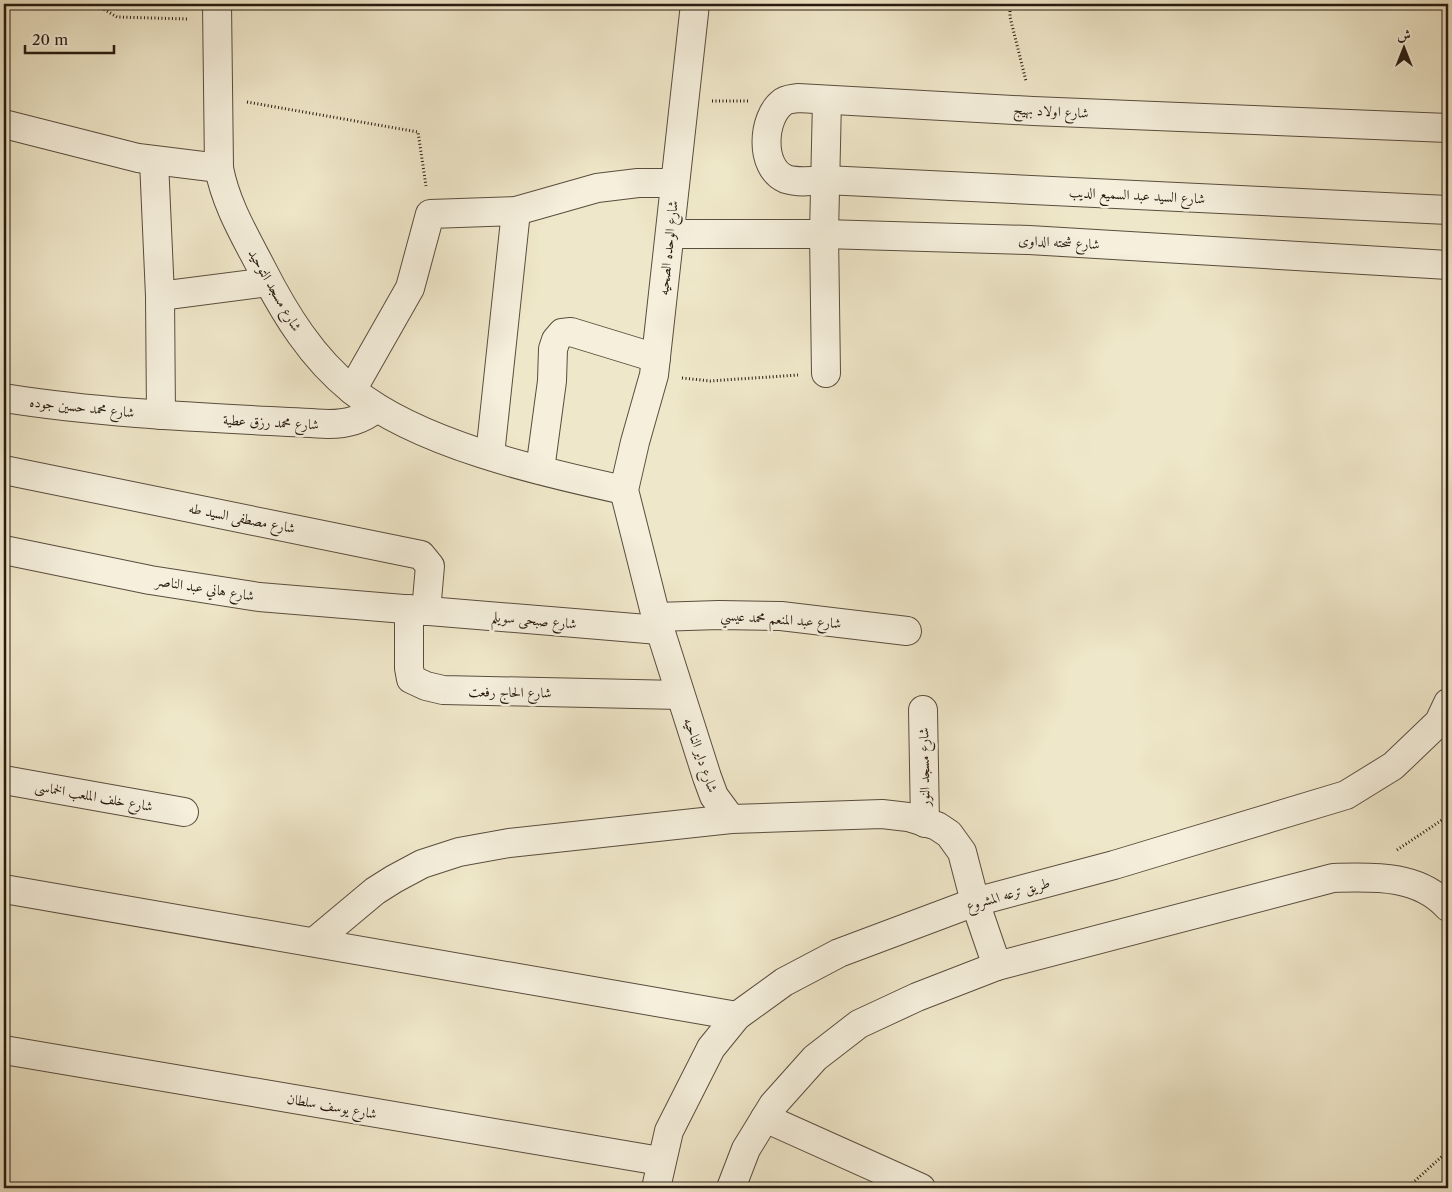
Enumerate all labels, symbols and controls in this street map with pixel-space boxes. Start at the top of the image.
scale bar [25,22,114,54]
north arrow [1380,22,1430,72]
text: ش [1397,26,1411,44]
text: 20 m [32,30,68,49]
street label: شارع اولاد بهيج [1013,100,1089,126]
street label: شارع السيد عبد السميع الديب [1068,182,1206,213]
street label: شارع الوحده الصحيه [654,200,685,297]
street label: شارع شحته الداوى [1018,231,1100,256]
street label: شارع مسجد التوحيد [242,246,306,336]
street label: شارع محمد حسين جوده [28,393,135,424]
street label: شارع محمد رزق عطية [222,410,320,437]
street label: شارع مصطفى السيد طه [187,499,297,540]
street label: شارع هاني عبد الناصر [152,571,255,608]
street label: شارع عبد المنعم محمد عيسي [720,606,842,637]
street label: شارع صبحى سويلم [490,607,577,639]
street label: شارع الحاج رفعت [468,682,552,706]
street label: شارع داير الناحيه [677,715,722,796]
street label: شارع مسجد النور [914,727,937,808]
street label: شارع خلف الملعب الخماسى [33,777,154,818]
street label: طريق ترعه المشروع [964,873,1053,917]
street label: شارع يوسف سلطان [285,1089,378,1126]

